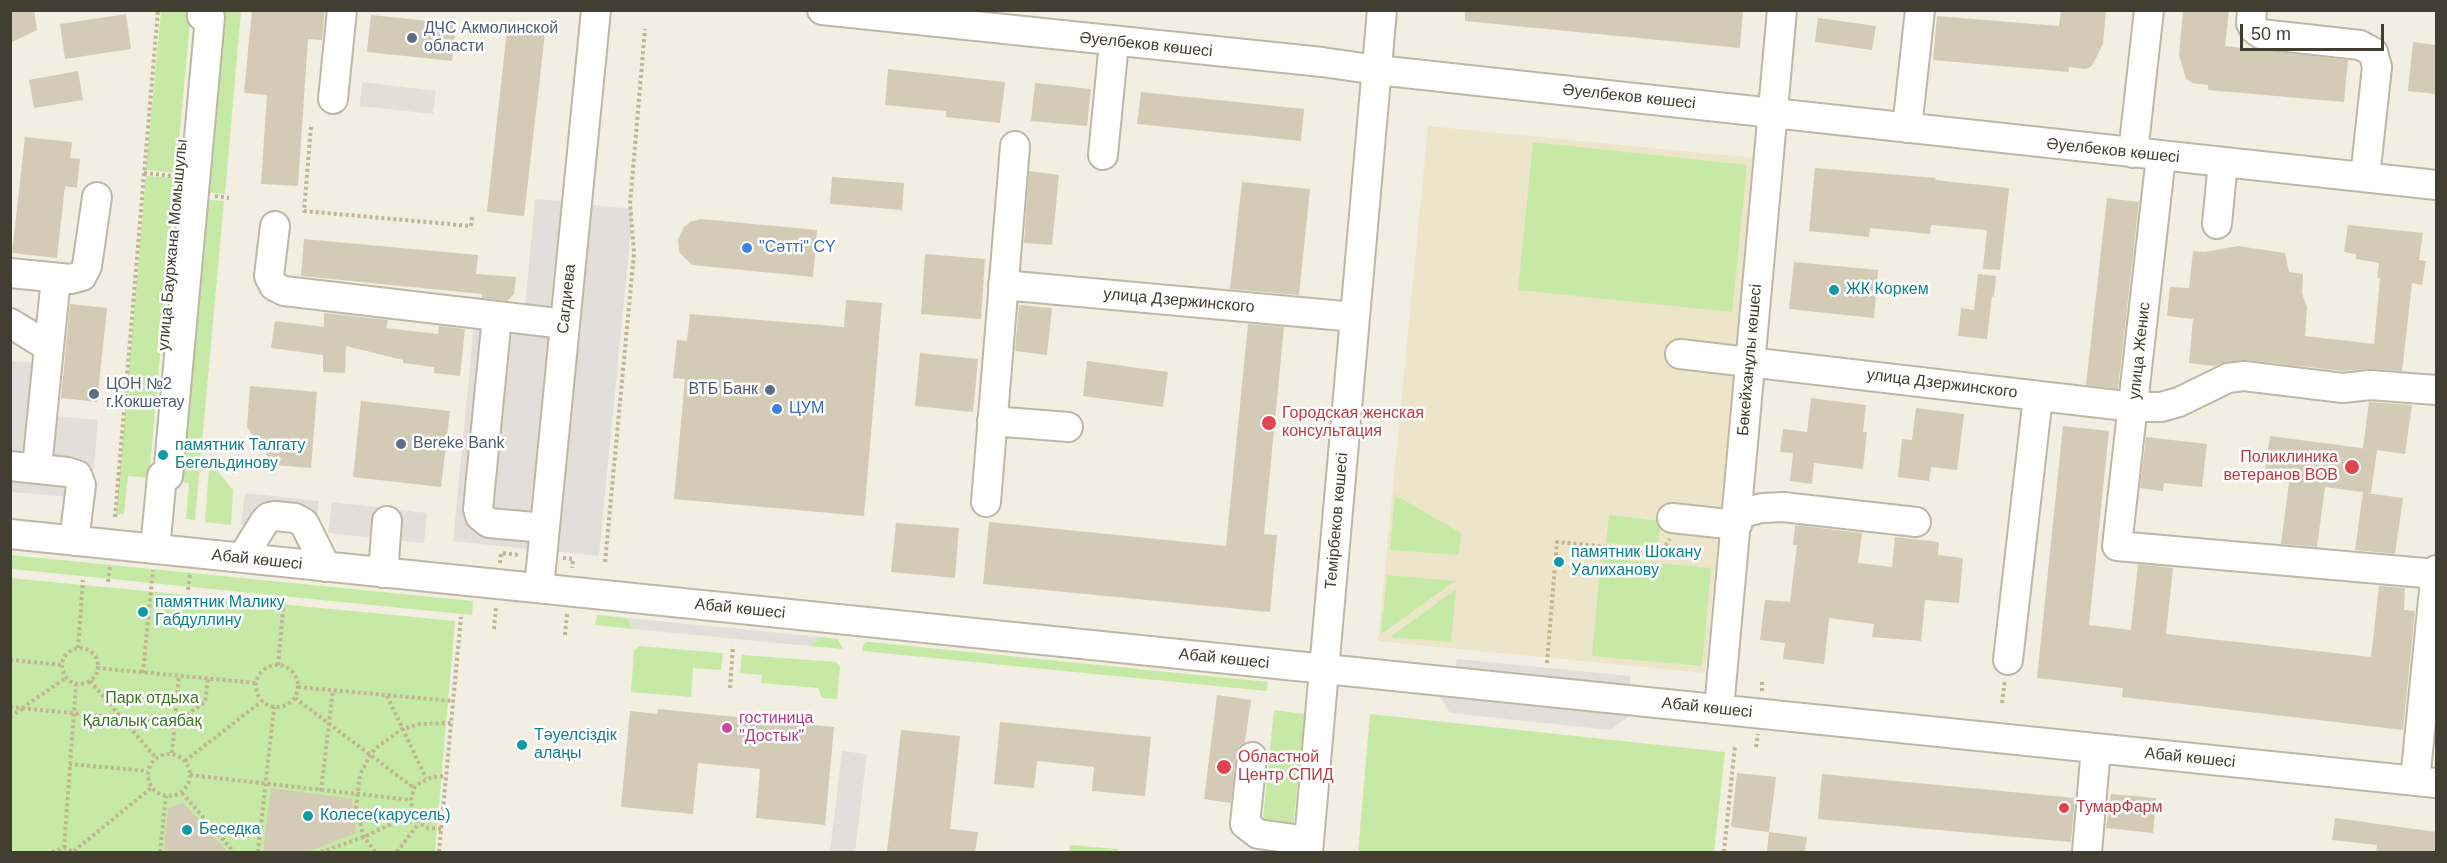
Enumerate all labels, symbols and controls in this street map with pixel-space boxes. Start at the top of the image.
scale bar [2243,12,2387,50]
place label: ДЧС Акмолинской области [424,19,558,57]
text: 50 m [2251,24,2291,44]
street label: Әуелбеков көшесі [1079,28,1213,62]
marker: ДЧС Акмолинской области [405,31,419,45]
street label: Әуелбеков көшесі [1562,80,1696,114]
street label: Әуелбеков көшесі [2046,134,2180,168]
street label: улица Бауржана Момышулы [154,138,192,352]
place label: "Сәтті" СY [759,238,836,258]
marker: "Сәтті" СY [740,241,754,255]
street label: Сагдиева [554,263,580,335]
place label: ЖК Коркем [1846,280,1929,300]
street label: Бөкейханұлы көшесі [1734,283,1766,437]
marker: ЖК Коркем [1827,283,1841,297]
street label: улица Дзержинского [1103,285,1255,317]
street label: улица Женис [2125,301,2155,401]
street label: улица Дзержинского [1866,365,2018,403]
place label: ЦОН №2 г.Кокшетау [106,375,185,413]
place label: ВТБ Банк [688,380,758,400]
marker: ВТБ Банк [763,383,777,397]
marker: ЦОН №2 г.Кокшетау [87,387,101,401]
place label: ЦУМ [789,399,824,419]
marker: ЦУМ [770,402,784,416]
place label: Городская женская консультация [1282,404,1424,442]
marker: Городская женская консультация [1260,414,1278,432]
place label: Bereke Bank [413,434,505,454]
place label: памятник Талгату Бегельдинову [175,436,306,474]
marker: Bereke Bank [394,437,408,451]
marker: памятник Талгату Бегельдинову [156,448,170,462]
place label: Поликлиника ветеранов ВОВ [2224,448,2338,486]
street label: Темірбеков көшесі [1321,452,1353,590]
marker: Поликлиника ветеранов ВОВ [2343,458,2361,476]
place label: памятник Шокану Уалиханову [1571,543,1701,581]
street label: Абай көшесі [211,546,303,574]
marker: памятник Шокану Уалиханову [1552,555,1566,569]
place label: памятник Малику Габдуллину [155,593,285,631]
street label: Абай көшесі [694,595,786,623]
marker: памятник Малику Габдуллину [136,605,150,619]
street label: Абай көшесі [1178,645,1270,673]
park label: Парк отдыха [105,689,199,709]
street label: Абай көшесі [1661,694,1753,722]
place label: гостиница "Достык" [739,709,813,747]
park label: Қалалық саябақ [83,712,201,732]
marker: гостиница "Достык" [720,721,734,735]
place label: Тәуелсіздік алаңы [534,726,617,764]
marker: Тәуелсіздік алаңы [515,738,529,752]
street label: Абай көшесі [2144,744,2236,772]
place label: Областной Центр СПИД [1238,748,1334,786]
marker: Областной Центр СПИД [1215,758,1233,776]
place label: ТумарФарм [2076,798,2162,818]
marker: ТумарФарм [2057,801,2071,815]
place label: Колесе(карусель) [320,806,450,826]
marker: Колесе(карусель) [301,809,315,823]
place label: Беседка [199,820,261,840]
marker: Беседка [180,823,194,837]

